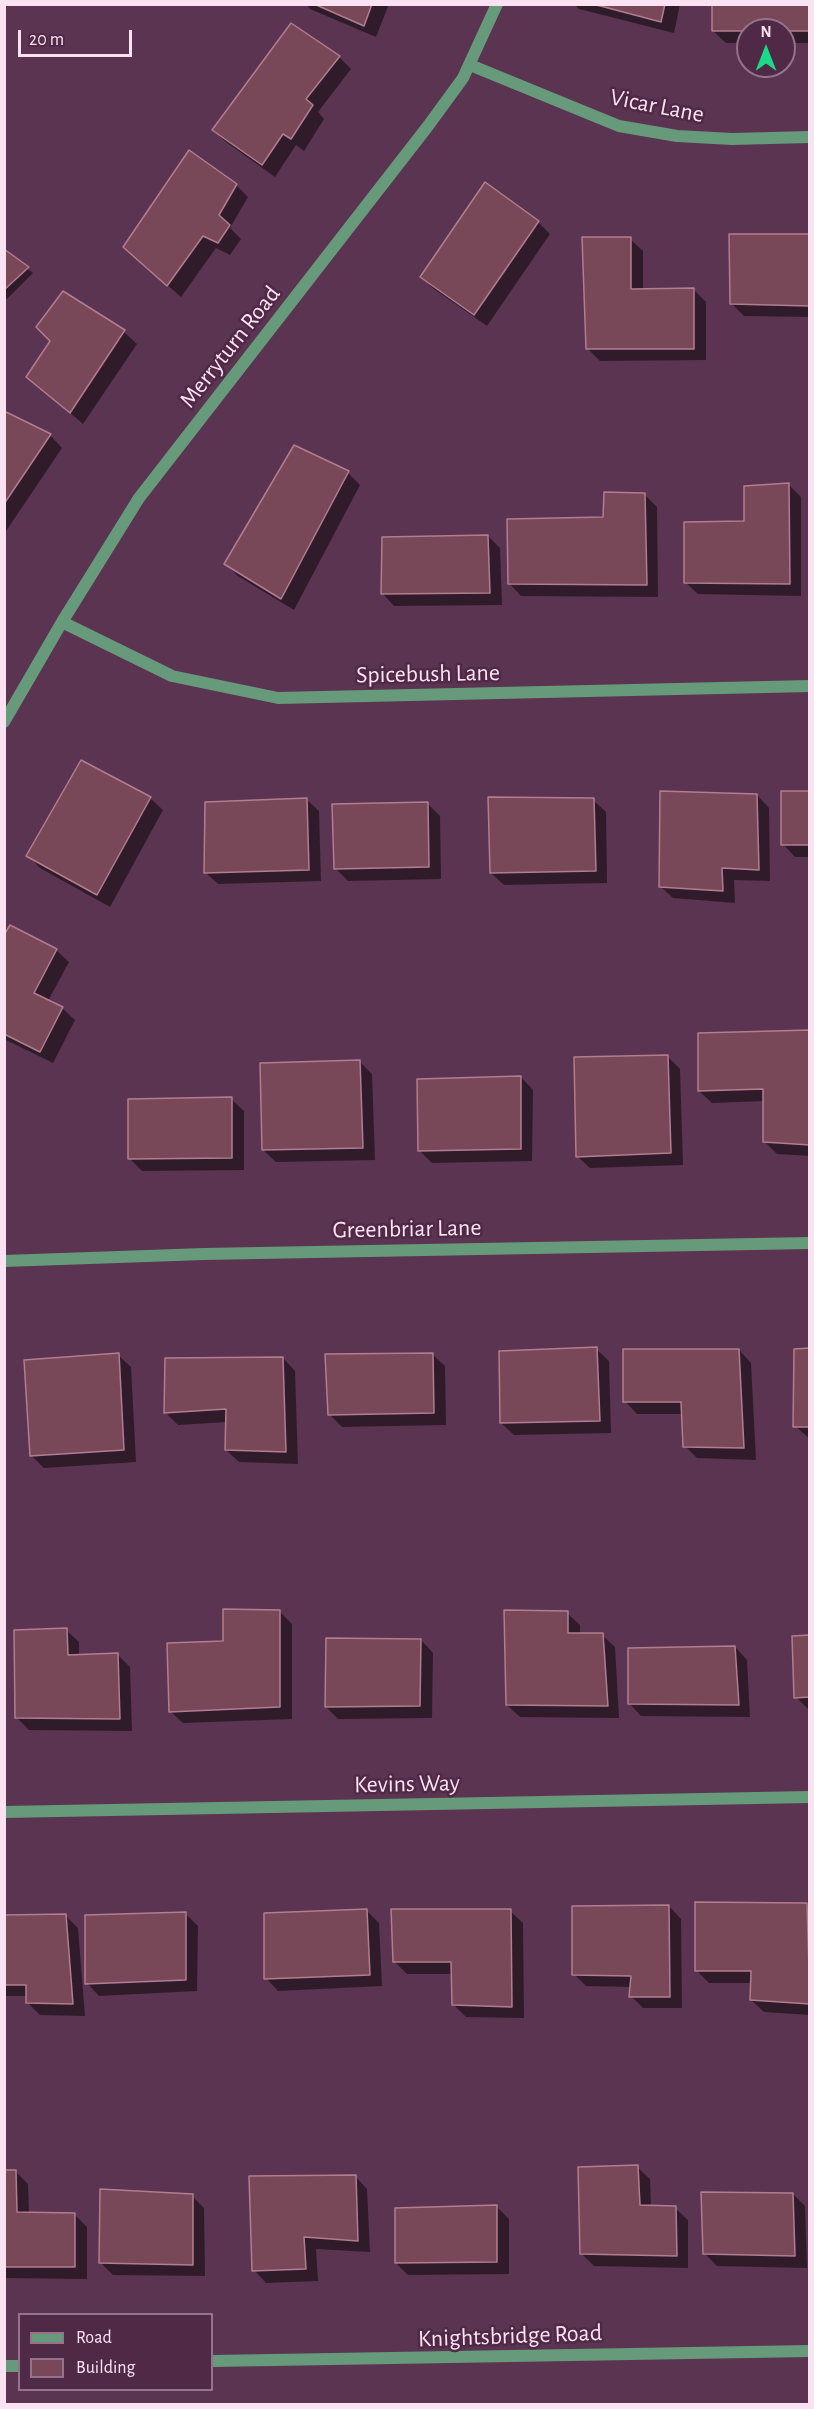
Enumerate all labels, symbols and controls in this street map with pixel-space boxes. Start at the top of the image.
scale bar [21,18,135,56]
north arrow [736,18,796,78]
text: N [760,24,772,40]
text: 20 m [29,31,64,49]
street label: Vicar Lane [608,83,706,129]
street label: Merryturn Road [173,280,287,414]
street label: Spicebush Lane [356,658,500,690]
street label: Greenbriar Lane [332,1213,482,1245]
street label: Kevins Way [354,1769,460,1799]
legend [18,2313,213,2391]
street label: Knightsbridge Road [417,2318,603,2354]
text: Road [76,2329,112,2347]
text: Building [76,2359,135,2377]

